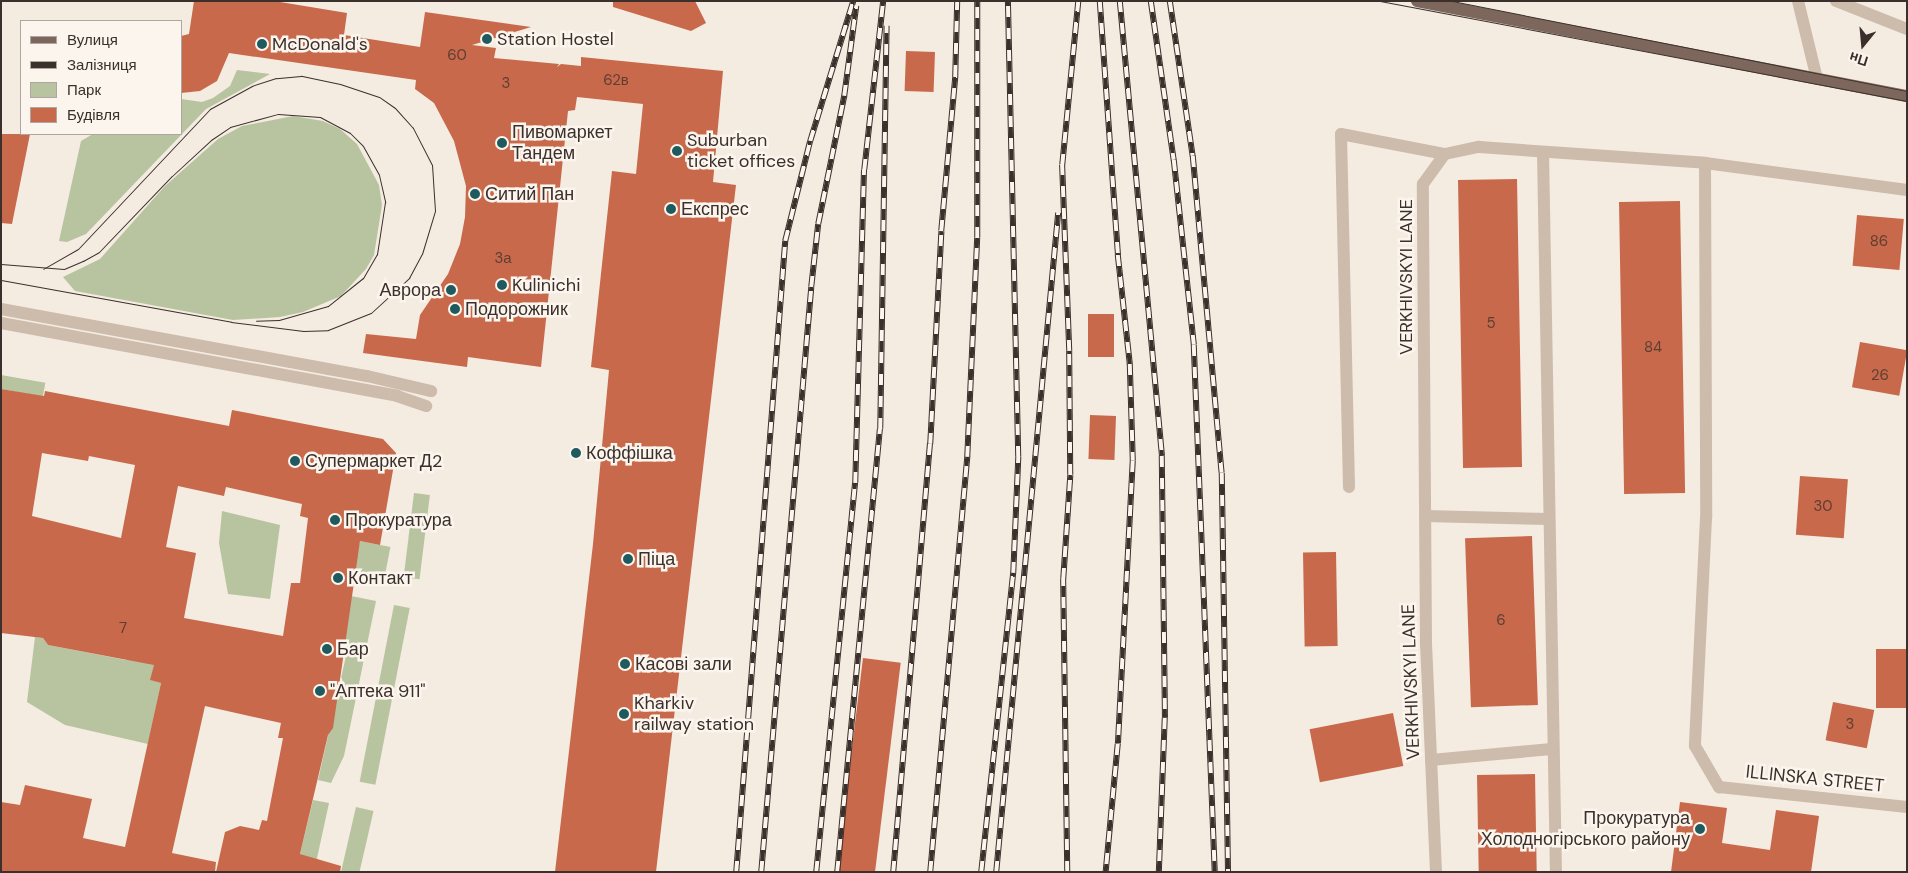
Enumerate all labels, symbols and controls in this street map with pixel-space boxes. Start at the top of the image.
legend [20,20,182,135]
north arrow [1838,20,1888,70]
place label: Station Hostel [497,28,614,50]
text: Вулиця [67,30,118,50]
place label: McDonald's [272,33,368,55]
marker: Station Hostel [481,33,493,45]
marker: McDonald's [256,38,268,50]
house number: 60 [447,47,467,65]
text: Пн [1847,48,1870,71]
text: Залізниця [67,55,137,75]
house number: 62в [603,72,629,90]
house number: 3 [502,75,510,93]
text: Парк [67,80,101,100]
text: Будівля [67,105,120,125]
place label: Пивомаркет Тандем [512,122,612,164]
place label: Suburban ticket offices [687,130,795,172]
marker: Пивомаркет Тандем [496,137,508,149]
marker: Suburban ticket offices [671,145,683,157]
place label: Ситий Пан [485,183,574,205]
marker: Ситий Пан [469,188,481,200]
place label: Експрес [681,198,749,220]
street label: VERKHIVSKYI LANE [1395,199,1417,355]
marker: Експрес [665,203,677,215]
house number: 86 [1870,233,1888,251]
house number: 3а [494,250,512,268]
place label: Kulinichi [512,274,580,296]
place label: Аврора [379,279,441,301]
marker: Kulinichi [496,279,508,291]
marker: Аврора [445,284,457,296]
place label: Подорожник [465,298,568,320]
marker: Подорожник [449,303,461,315]
house number: 5 [1486,315,1496,333]
house number: 84 [1644,339,1662,357]
house number: 26 [1871,367,1889,385]
place label: Коффішка [586,442,673,464]
marker: Коффішка [570,447,582,459]
place label: Супермаркет Д2 [305,450,442,472]
marker: Супермаркет Д2 [289,455,301,467]
house number: 30 [1813,498,1833,516]
place label: Прокуратура [345,509,452,531]
marker: Прокуратура [329,514,341,526]
place label: Піца [638,548,675,570]
marker: Піца [622,553,634,565]
place label: Контакт [348,567,413,589]
marker: Контакт [332,572,344,584]
street label: VERKHIVSKYI LANE [1397,604,1425,760]
house number: 6 [1496,612,1506,630]
house number: 7 [119,620,127,638]
place label: Бар [337,638,369,660]
marker: Бар [321,643,333,655]
place label: Касові зали [635,653,732,675]
marker: Касові зали [619,658,631,670]
place label: "Аптека 911" [330,680,426,702]
marker: "Аптека 911" [314,685,326,697]
place label: Kharkiv railway station [634,693,754,736]
marker: Kharkiv railway station [618,708,630,720]
house number: 3 [1846,716,1854,734]
street label: ILLINSKA STREET [1745,761,1885,797]
place label: Прокуратура Холодногірського району [1481,808,1690,851]
marker: Прокуратура Холодногірського району [1694,823,1706,835]

